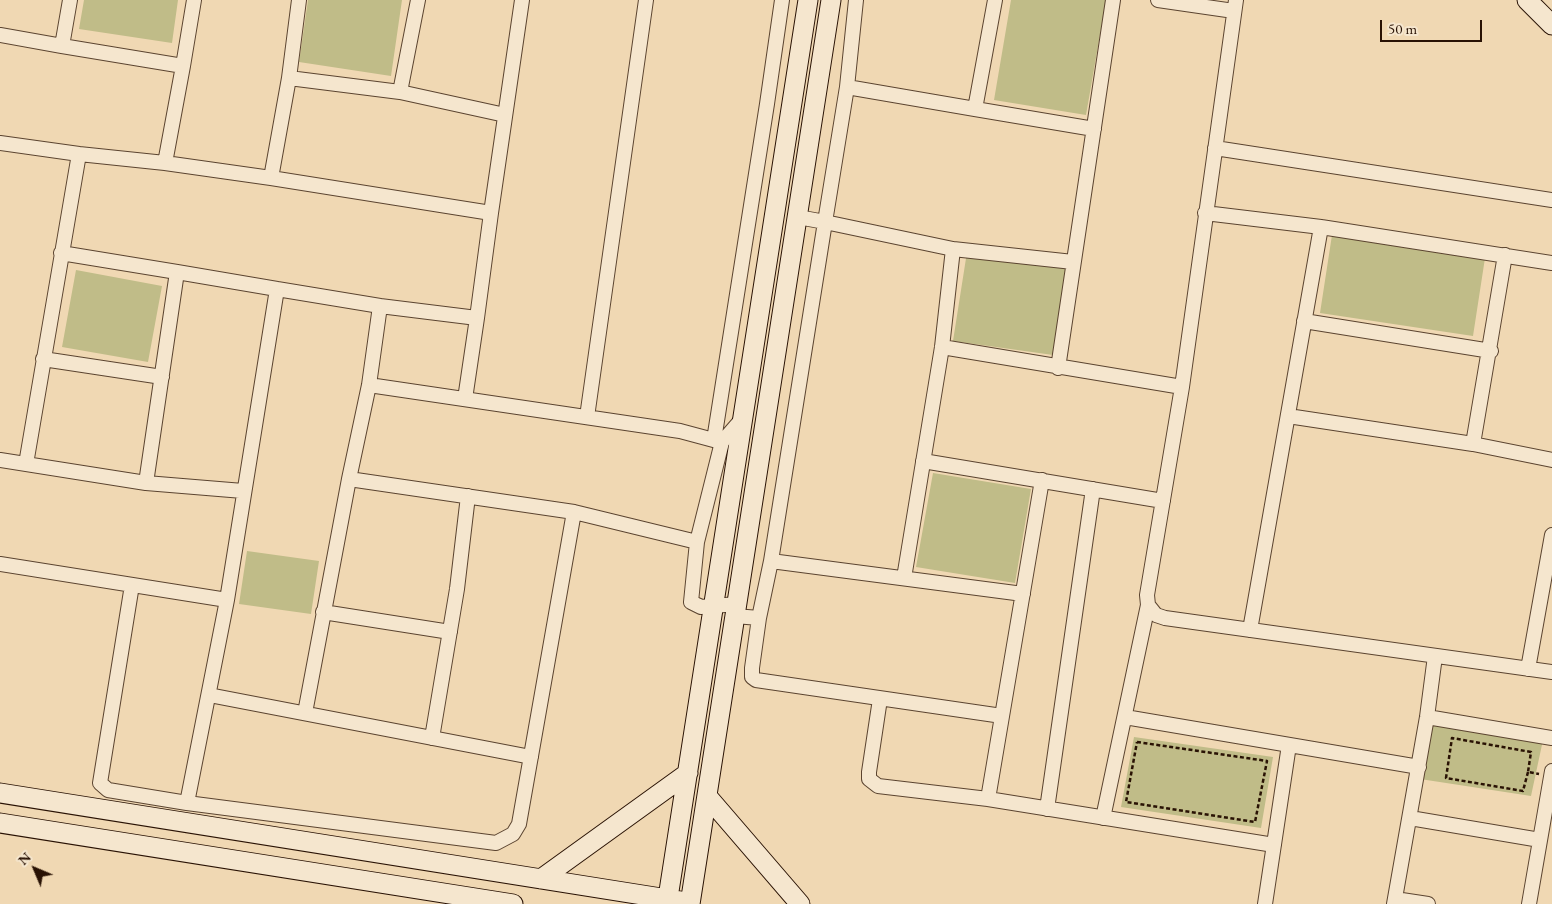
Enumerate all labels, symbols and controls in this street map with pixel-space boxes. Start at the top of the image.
scale bar [1382,10,1484,42]
text: 50 m [1388,19,1417,38]
north arrow [10,844,60,894]
text: N [14,848,35,869]

